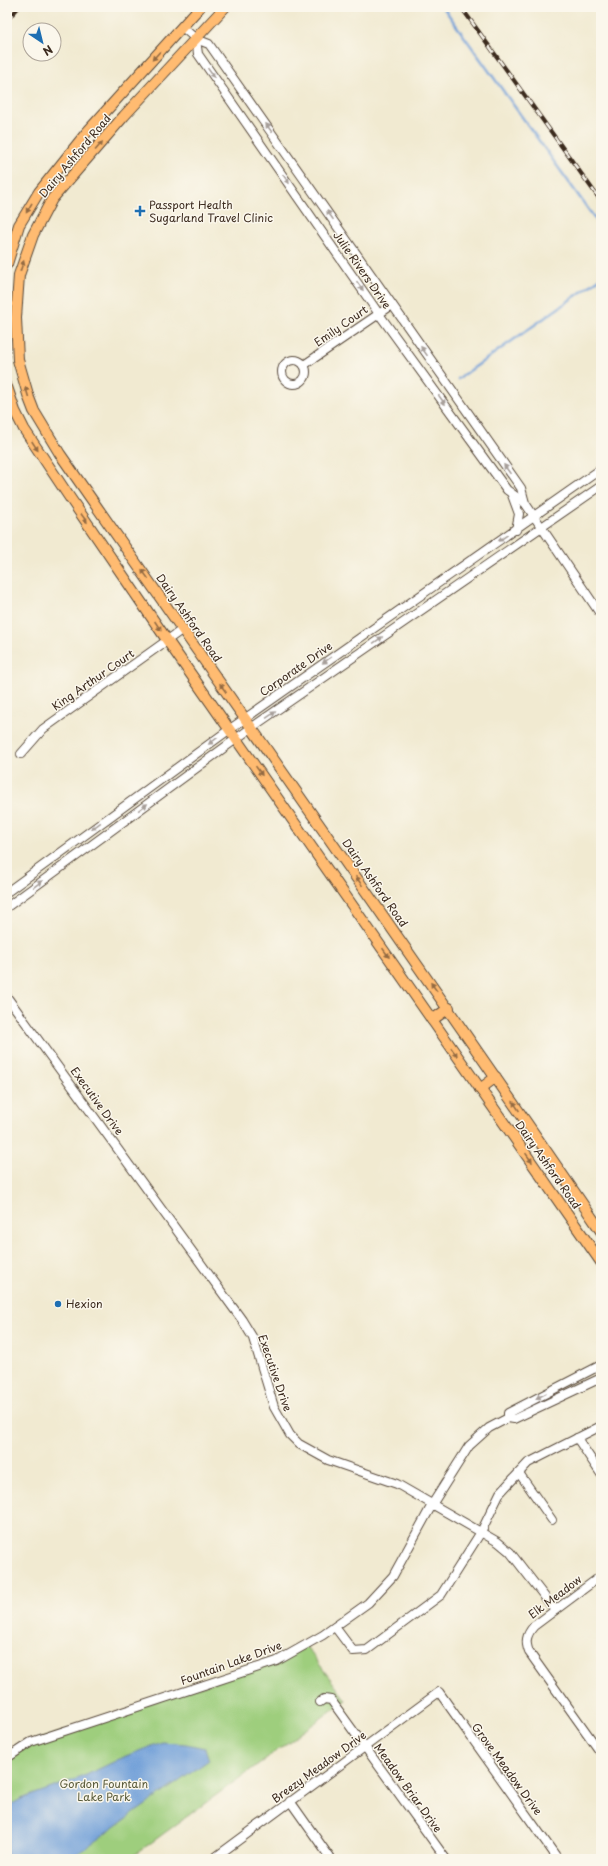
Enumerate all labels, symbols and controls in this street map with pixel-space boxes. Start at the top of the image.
north arrow [22,22,62,62]
text: N [39,41,56,60]
one-way arrow [151,51,160,61]
one-way arrow [207,68,215,78]
street label: Dairy Ashford Road [35,110,115,201]
one-way arrow [265,123,273,133]
one-way arrow [94,140,103,151]
one-way arrow [282,174,290,185]
place label: Passport Health Sugarland Travel Clinic [149,196,273,226]
one-way arrow [26,202,33,214]
marker: Passport Health Sugarland Travel Clinic [134,205,146,217]
one-way arrow [326,210,334,220]
street label: Julie Rivers Drive [329,227,396,312]
one-way arrow [20,259,26,271]
one-way arrow [356,281,364,292]
street label: Emily Court [310,301,371,350]
one-way arrow [420,346,428,357]
one-way arrow [24,386,30,398]
one-way arrow [438,395,446,406]
one-way arrow [32,440,39,452]
one-way arrow [503,464,511,474]
one-way arrow [80,513,88,523]
one-way arrow [498,534,509,542]
one-way arrow [141,569,149,580]
street label: Dairy Ashford Road [153,570,226,665]
one-way arrow [154,620,161,631]
one-way arrow [373,636,383,644]
street label: Corporate Drive [256,637,336,700]
street label: King Arthur Court [48,644,138,714]
one-way arrow [322,656,333,664]
one-way arrow [219,683,227,693]
one-way arrow [266,711,276,719]
one-way arrow [207,737,218,746]
one-way arrow [255,766,263,776]
one-way arrow [138,803,149,812]
one-way arrow [91,822,102,831]
street label: Dairy Ashford Road [339,835,412,930]
one-way arrow [355,876,363,887]
one-way arrow [33,880,44,888]
one-way arrow [382,948,390,958]
one-way arrow [430,982,438,993]
one-way arrow [450,1046,458,1057]
street label: Executive Drive [67,1063,128,1138]
one-way arrow [512,1101,520,1111]
street label: Dairy Ashford Road [512,1117,585,1212]
one-way arrow [525,1153,533,1163]
place label: Hexion [66,1295,103,1312]
marker: Hexion [53,1299,63,1309]
street label: Executive Drive [254,1332,297,1414]
one-way arrow [536,1393,547,1399]
street label: Elk Meadow [524,1571,585,1622]
street label: Fountain Lake Drive [178,1636,284,1689]
street label: Grove Meadow Drive [468,1719,547,1819]
street label: Breezy Meadow Drive [268,1726,370,1807]
street label: Meadow Briar Drive [370,1740,447,1836]
park label: Gordon Fountain Lake Park [60,1775,149,1805]

